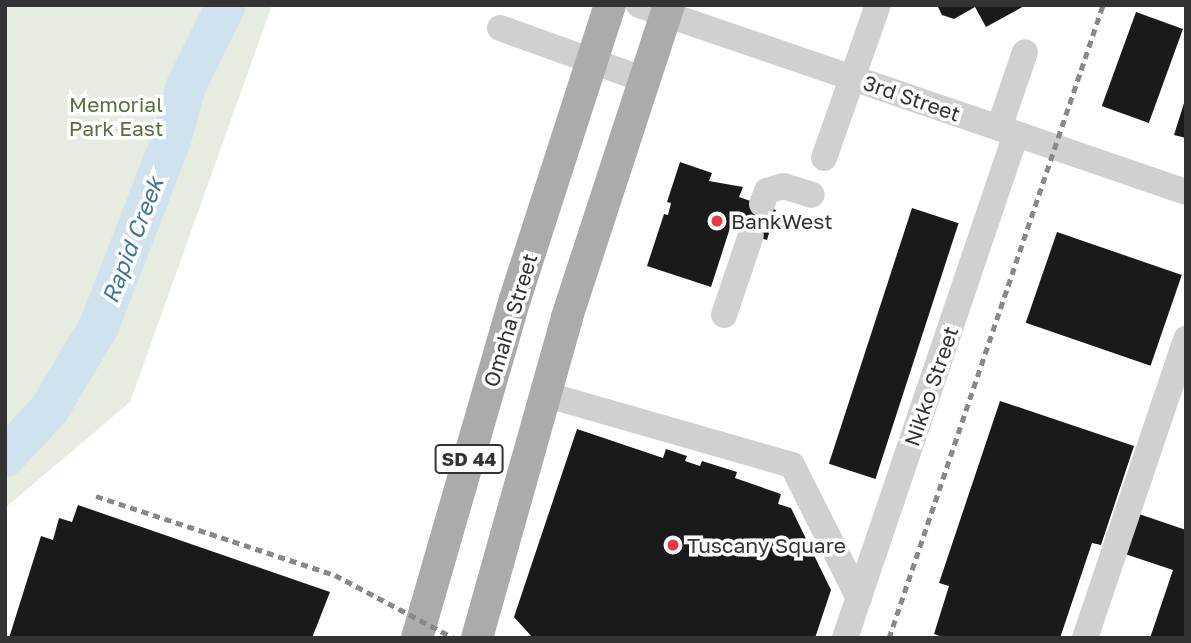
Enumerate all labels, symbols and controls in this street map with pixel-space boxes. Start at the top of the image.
street label: 3rd Street [860,70,964,126]
park label: Memorial Park East [69,91,163,141]
water label: Rapid Creek [95,173,169,307]
place label: BankWest [731,208,833,234]
marker: BankWest [709,213,725,229]
street label: Omaha Street [478,250,542,390]
street label: Nikko Street [899,323,963,449]
road number: SD 44 [434,444,504,474]
place label: Tuscany Square [687,532,846,558]
marker: Tuscany Square [665,537,681,553]

